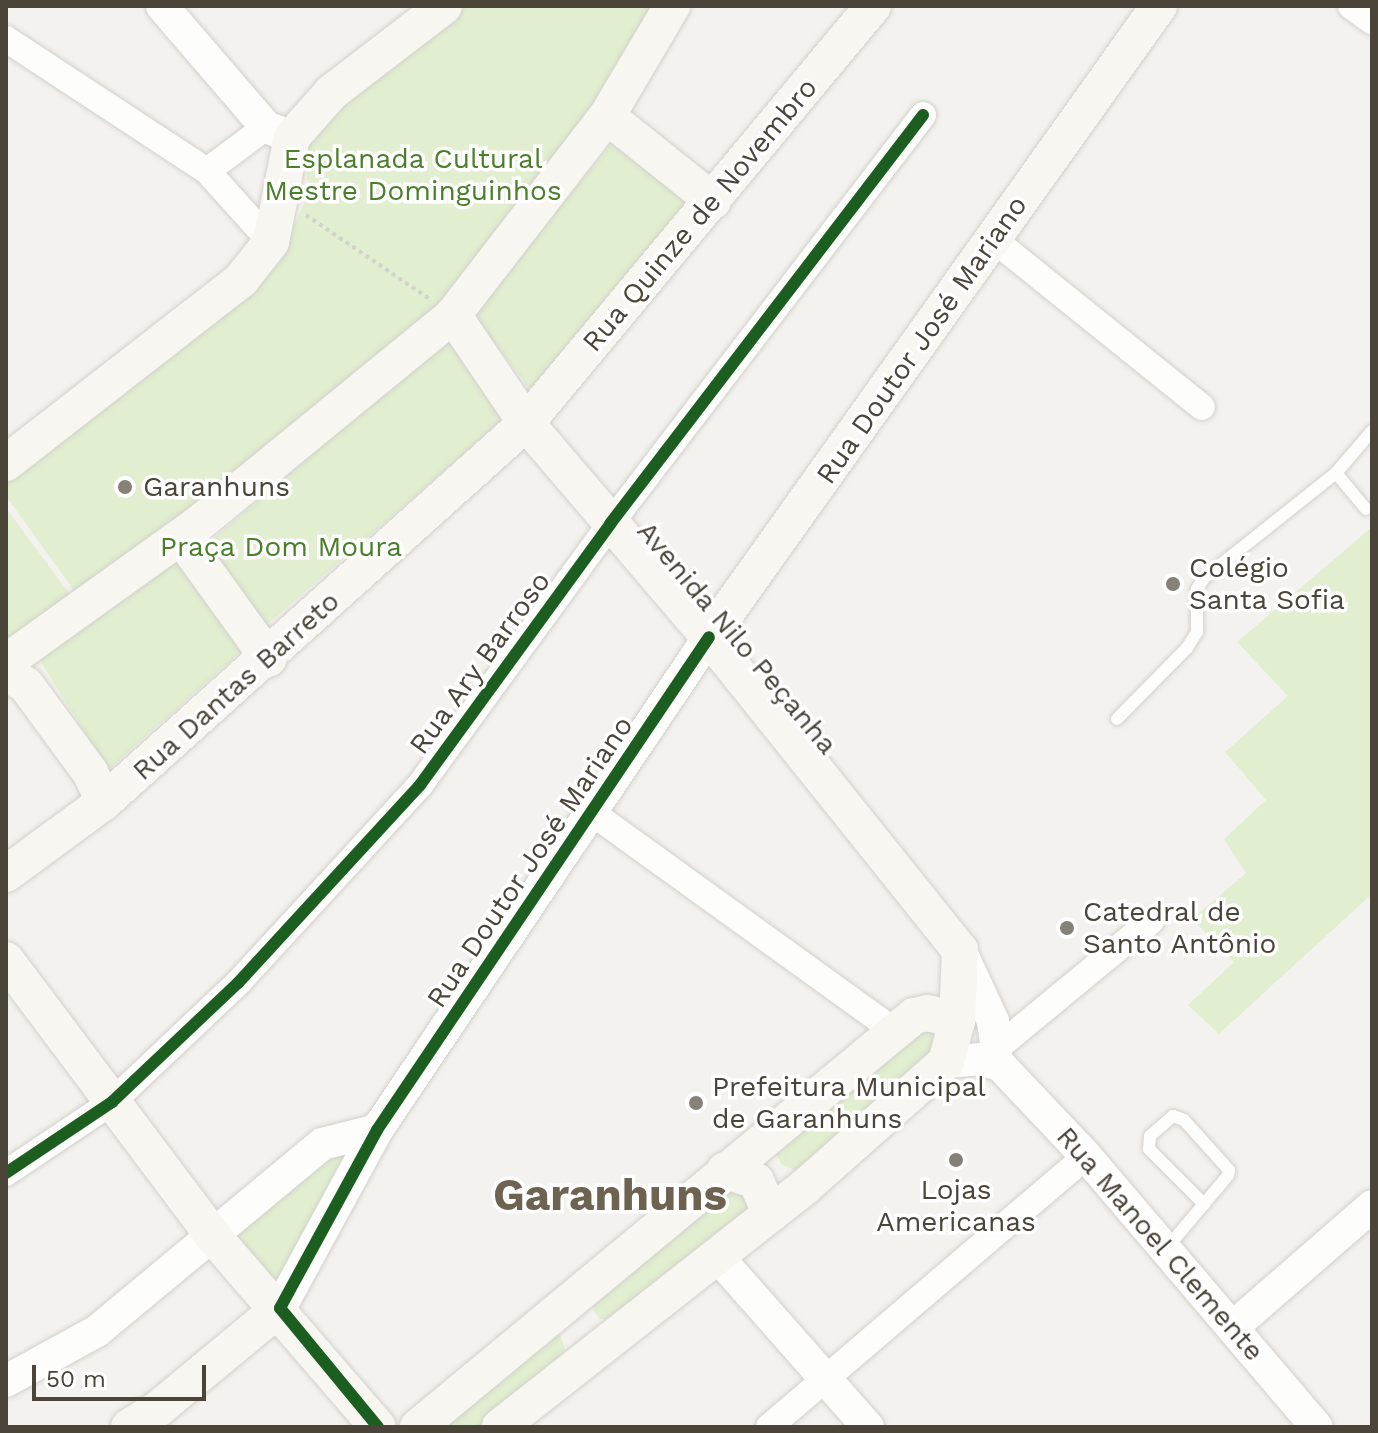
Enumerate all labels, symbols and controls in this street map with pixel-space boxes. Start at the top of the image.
street label: Rua Quinze de Novembro [575,71,825,359]
park label: Esplanada Cultural Mestre Dominguinhos [264,142,562,208]
street label: Rua Doutor José Mariano [809,189,1035,491]
place label: Garanhuns [143,470,290,504]
marker: Garanhuns [114,476,136,498]
street label: Avenida Nilo Peçanha [630,515,844,761]
park label: Praça Dom Moura [160,530,402,564]
place label: Colégio Santa Sofia [1189,551,1346,617]
street label: Rua Ary Barroso [402,564,558,762]
marker: Colégio Santa Sofia [1164,575,1182,593]
street label: Rua Dantas Barreto [126,584,346,788]
street label: Rua Doutor José Mariano [419,709,641,1015]
place label: Catedral de Santo Antônio [1083,895,1277,961]
marker: Catedral de Santo Antônio [1058,919,1076,937]
place label: Prefeitura Municipal de Garanhuns [712,1070,987,1136]
marker: Prefeitura Municipal de Garanhuns [687,1094,705,1112]
street label: Rua Manoel Clemente [1049,1119,1271,1369]
marker: Lojas Americanas [947,1151,965,1169]
district label: Garanhuns [493,1169,727,1221]
place label: Lojas Americanas [876,1173,1036,1239]
scale bar [36,1349,210,1399]
text: 50 m [46,1365,106,1393]

